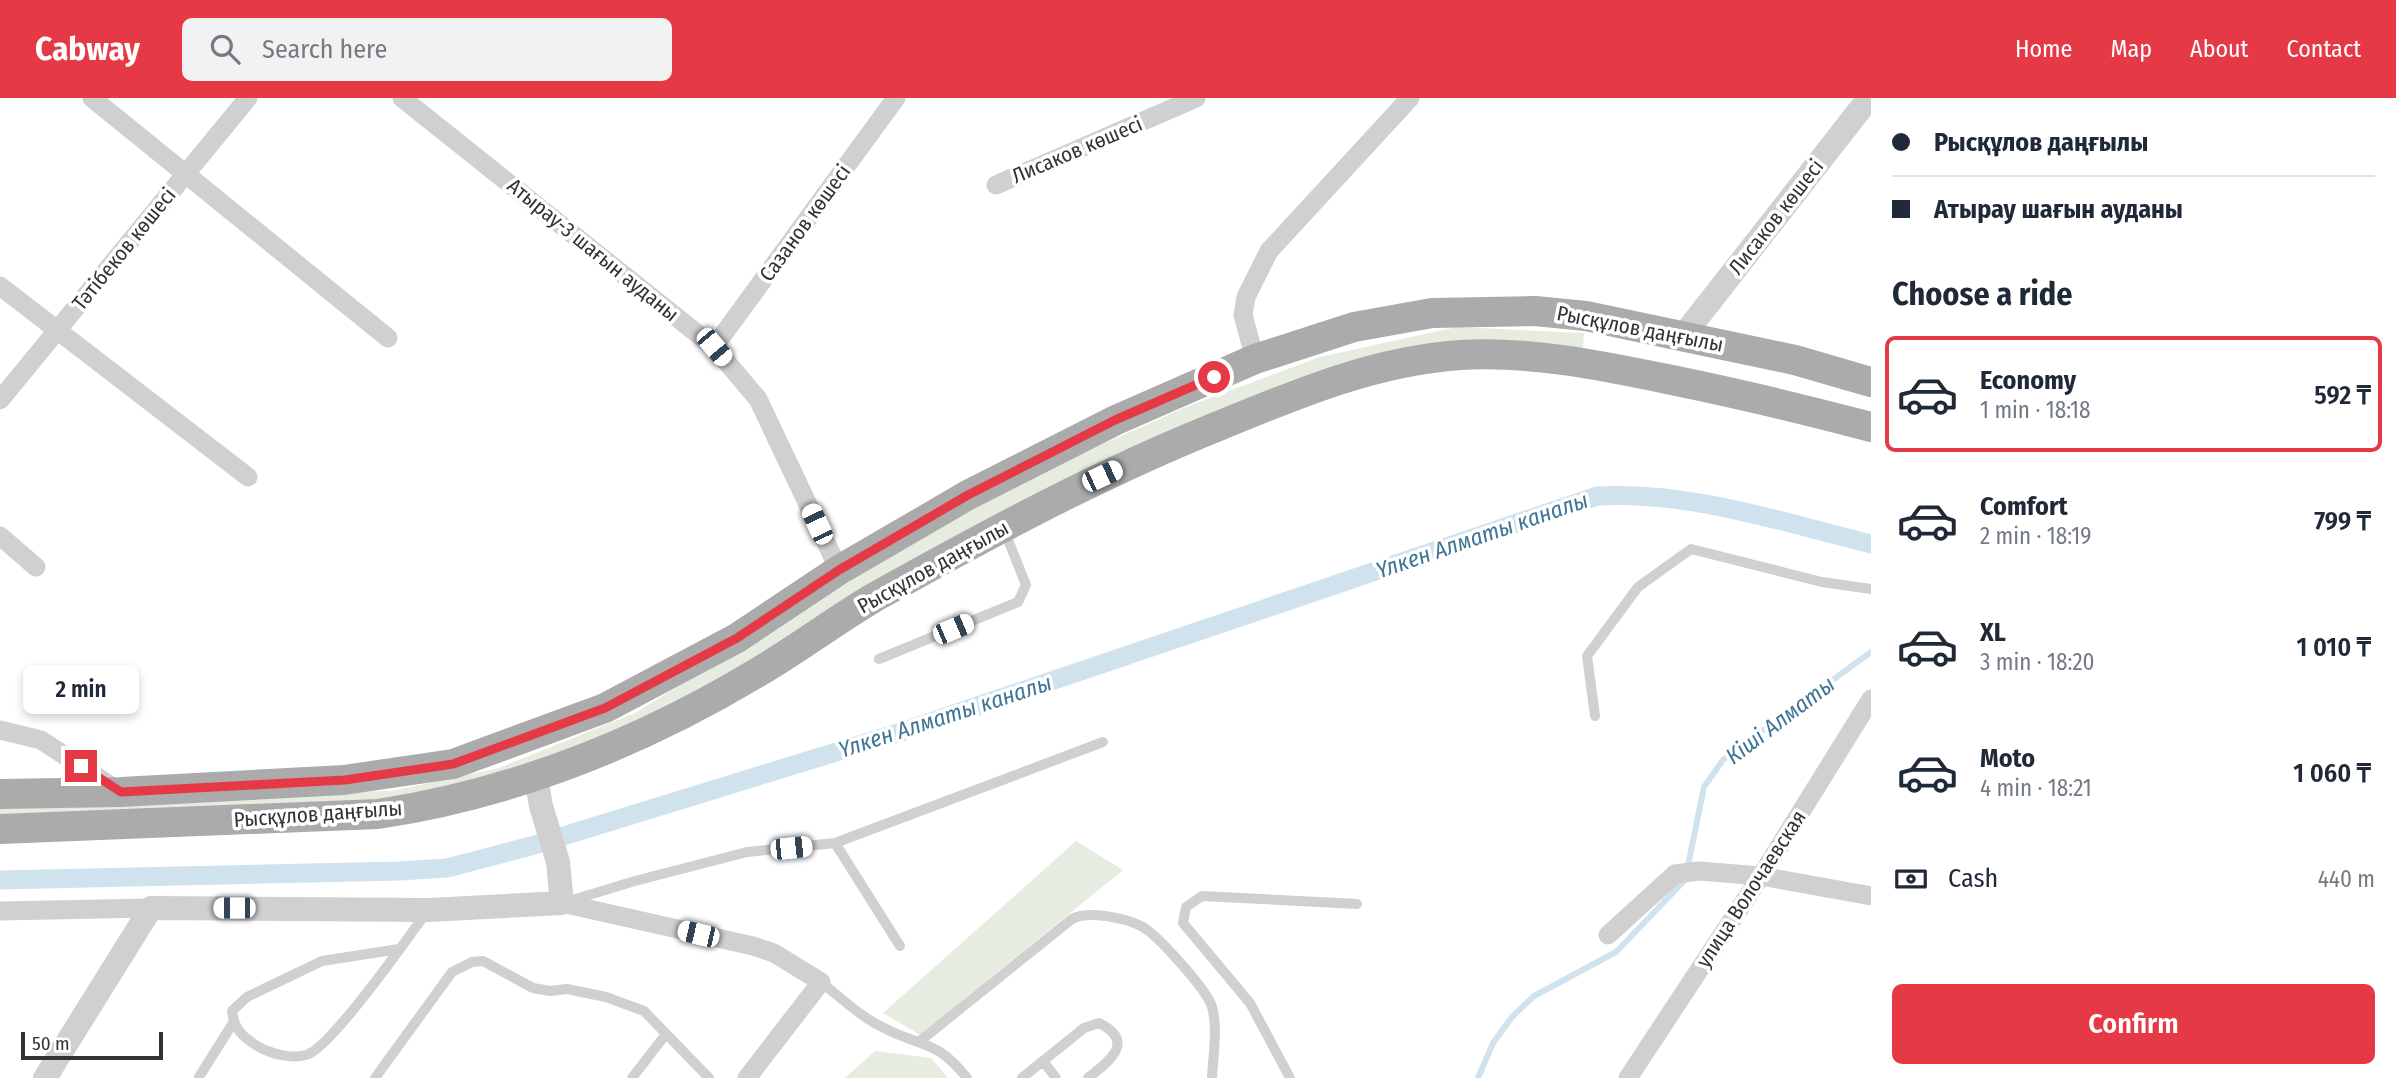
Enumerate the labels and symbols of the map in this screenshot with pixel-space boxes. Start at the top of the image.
street label: Лисаков көшесі [1008,111,1146,189]
street label: Лисаков көшесі [1723,154,1829,280]
street label: Сазанов көшесі [754,159,856,287]
street label: Атырау-3 шағын ауданы [502,173,684,327]
street label: Тәтібеков көшесі [67,182,181,316]
street label: Рысқұлов даңғылы [1555,300,1725,358]
car [693,324,736,370]
route start [1198,361,1230,393]
car [1079,458,1126,494]
water label: Үлкен Алматы каналы [1372,486,1592,584]
car [799,501,836,547]
street label: Рысқұлов даңғылы [853,515,1013,619]
car [930,611,977,647]
callout: 2 min [23,664,139,714]
water label: Үлкен Алматы каналы [835,668,1055,764]
water label: Кіші Алматы [1720,670,1840,770]
route end [65,750,97,782]
street label: Рысқұлов даңғылы [233,795,403,833]
street label: улица Волочаевская [1690,805,1812,973]
car [770,835,813,861]
car [214,898,256,919]
car [676,919,721,949]
scale bar [21,1029,163,1061]

